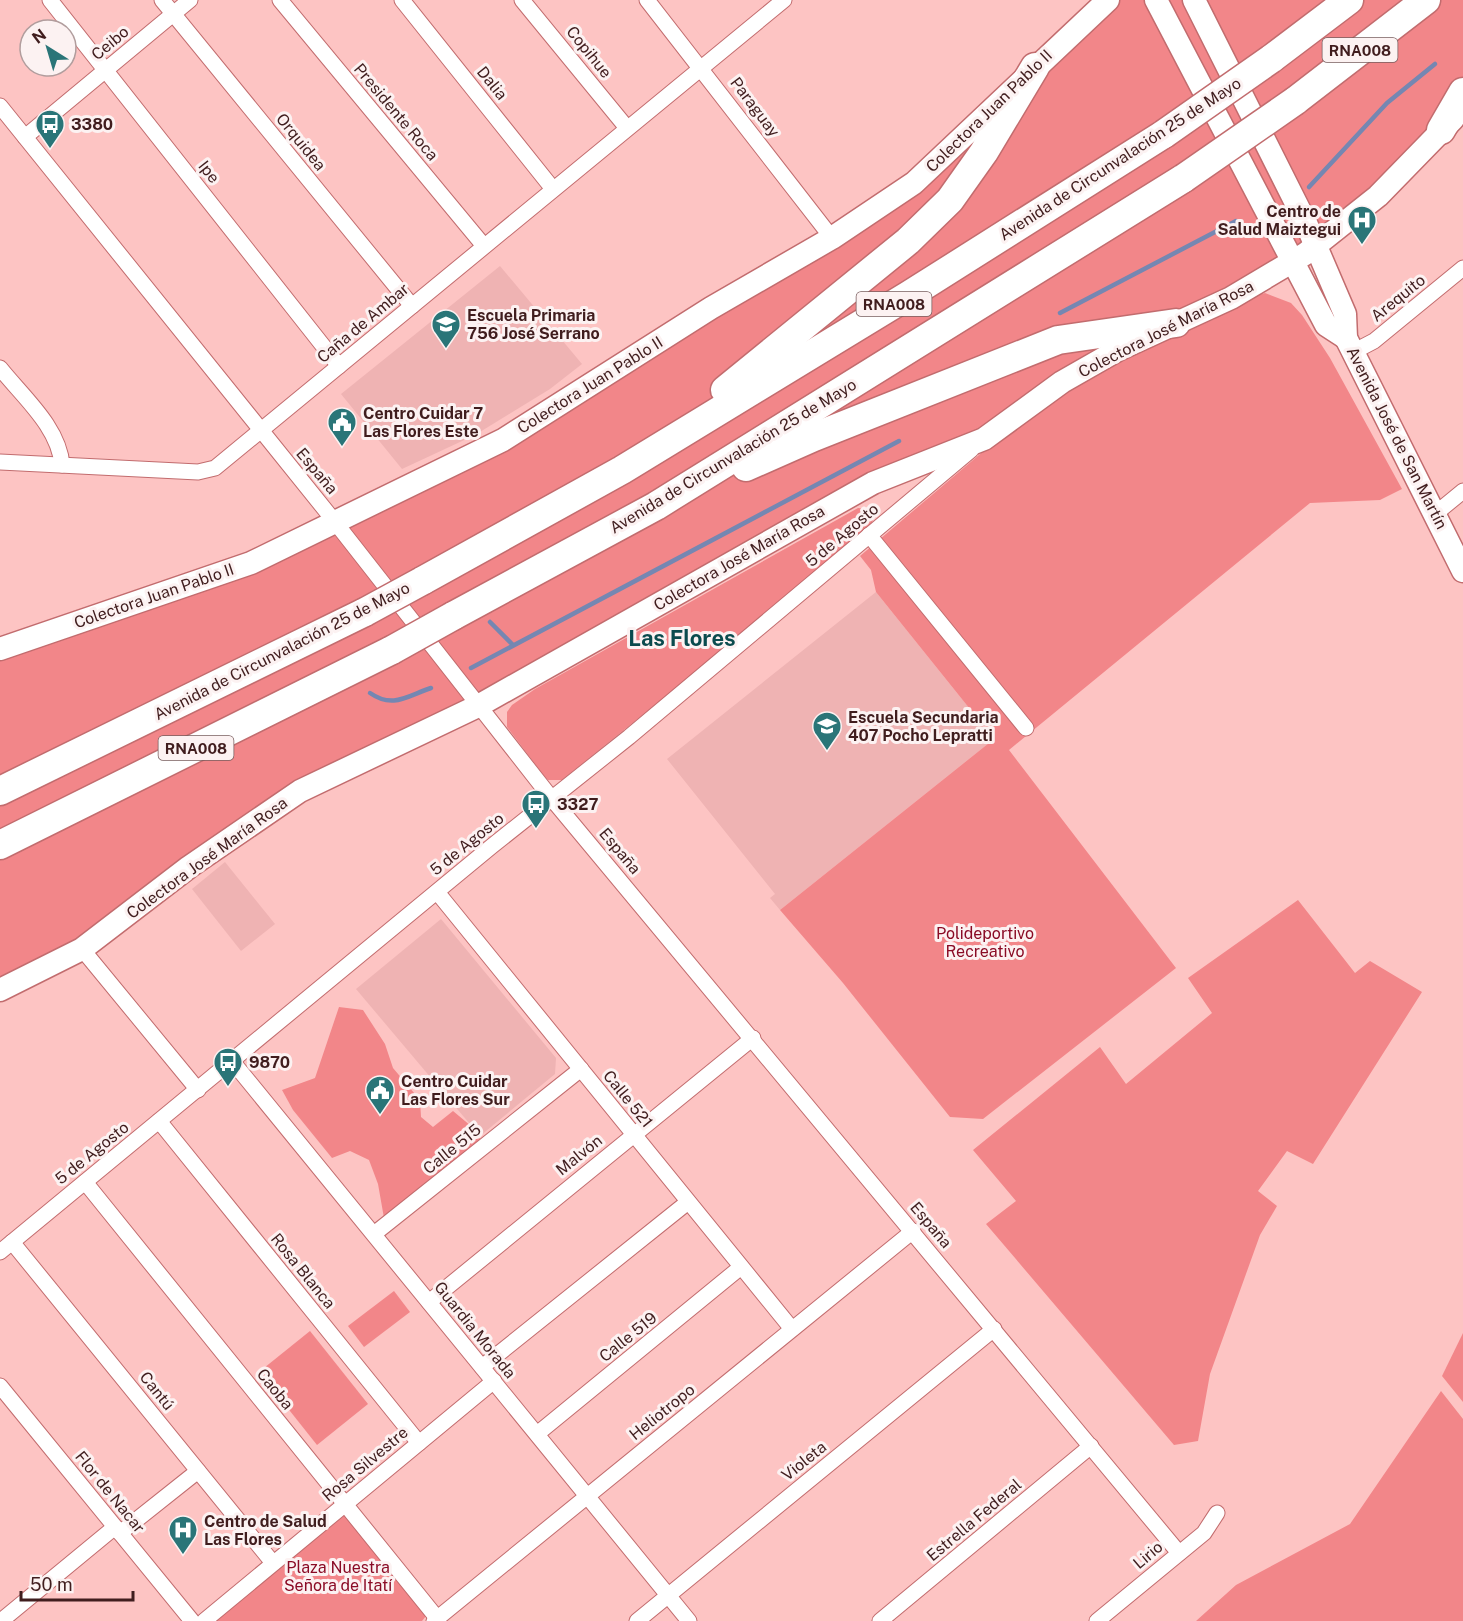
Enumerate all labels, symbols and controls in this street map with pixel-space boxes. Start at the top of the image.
north arrow [18,18,78,78]
street label: Ceibo [88,22,132,64]
street label: Copihue [562,22,616,82]
text: N [29,25,50,48]
road number: RNA008 [1322,38,1398,62]
street label: Colectora Juan Pablo II [922,46,1056,176]
street label: Presidente Roca [350,60,442,164]
street label: Dalia [473,62,511,104]
street label: Paraguay [726,73,784,141]
street label: Avenida de Circunvalación 25 de Mayo [996,74,1244,244]
bus stop icon: 3380 [34,108,66,150]
street label: Orquidea [272,110,330,174]
place label: 3380 [71,115,113,134]
street label: Ipe [194,157,224,187]
place label: Centro de Salud Maiztegui [1218,202,1341,239]
hospital icon: Centro de Salud Maiztegui [1346,204,1378,246]
street label: Arequito [1367,270,1429,326]
street label: Colectora José María Rosa [1075,276,1257,382]
street label: Caña de Ambar [313,279,413,367]
road number: RNA008 [856,292,932,316]
place label: Escuela Primaria 756 José Serrano [467,306,600,343]
school or university icon: Escuela Primaria 756 José Serrano [430,308,462,350]
street label: Colectora Juan Pablo II [514,332,666,438]
street label: Avenida José de San Martín [1343,344,1451,532]
street label: Avenida de Circunvalación 25 de Mayo [606,375,860,537]
place label: Centro Cuidar 7 Las Flores Este [363,404,483,441]
public building icon: Centro Cuidar 7 Las Flores Este [326,406,358,448]
street label: España [292,444,342,498]
street label: 5 de Agosto [802,499,882,571]
street label: Colectora José María Rosa [650,501,828,615]
street label: Colectora Juan Pablo II [72,560,236,632]
street label: Avenida de Circunvalación 25 de Mayo [151,578,413,724]
district label: Las Flores [628,625,736,651]
place label: Escuela Secundaria 407 Pocho Lepratti [848,708,999,745]
school or university icon: Escuela Secundaria 407 Pocho Lepratti [811,710,843,752]
road number: RNA008 [158,736,234,760]
bus stop icon: 3327 [520,788,552,830]
street label: Colectora José María Rosa [123,793,291,923]
place label: 3327 [557,795,598,814]
street label: 5 de Agosto [426,809,508,879]
street label: España [595,824,645,878]
park label: Polideportivo Recreativo [936,924,1034,961]
bus stop icon: 9870 [212,1046,244,1088]
place label: 9870 [249,1053,290,1072]
street label: Calle 521 [599,1067,657,1131]
place label: Centro Cuidar Las Flores Sur [401,1072,510,1109]
public building icon: Centro Cuidar Las Flores Sur [364,1074,396,1116]
street label: 5 de Agosto [51,1118,133,1188]
street label: Calle 515 [419,1120,485,1178]
street label: Malvón [552,1131,606,1179]
street label: España [906,1198,956,1252]
street label: Rosa Blanca [267,1229,339,1313]
street label: Guardia Morada [430,1278,520,1382]
street label: Calle 519 [595,1308,661,1366]
street label: Caoba [253,1365,297,1413]
street label: Cantú [136,1368,178,1414]
street label: Heliotropo [625,1380,699,1444]
street label: Rosa Silvestre [318,1423,412,1505]
street label: Violeta [778,1437,830,1485]
street label: Flor de Nacar [71,1447,149,1537]
street label: Estrella Federal [923,1475,1025,1565]
place label: Centro de Salud Las Flores [204,1512,327,1549]
hospital icon: Centro de Salud Las Flores [167,1514,199,1556]
street label: Lirio [1129,1537,1167,1573]
park label: Plaza Nuestra Señora de Itatí [284,1558,393,1595]
scale bar [21,1564,134,1602]
text: 50 m [30,1574,73,1595]

